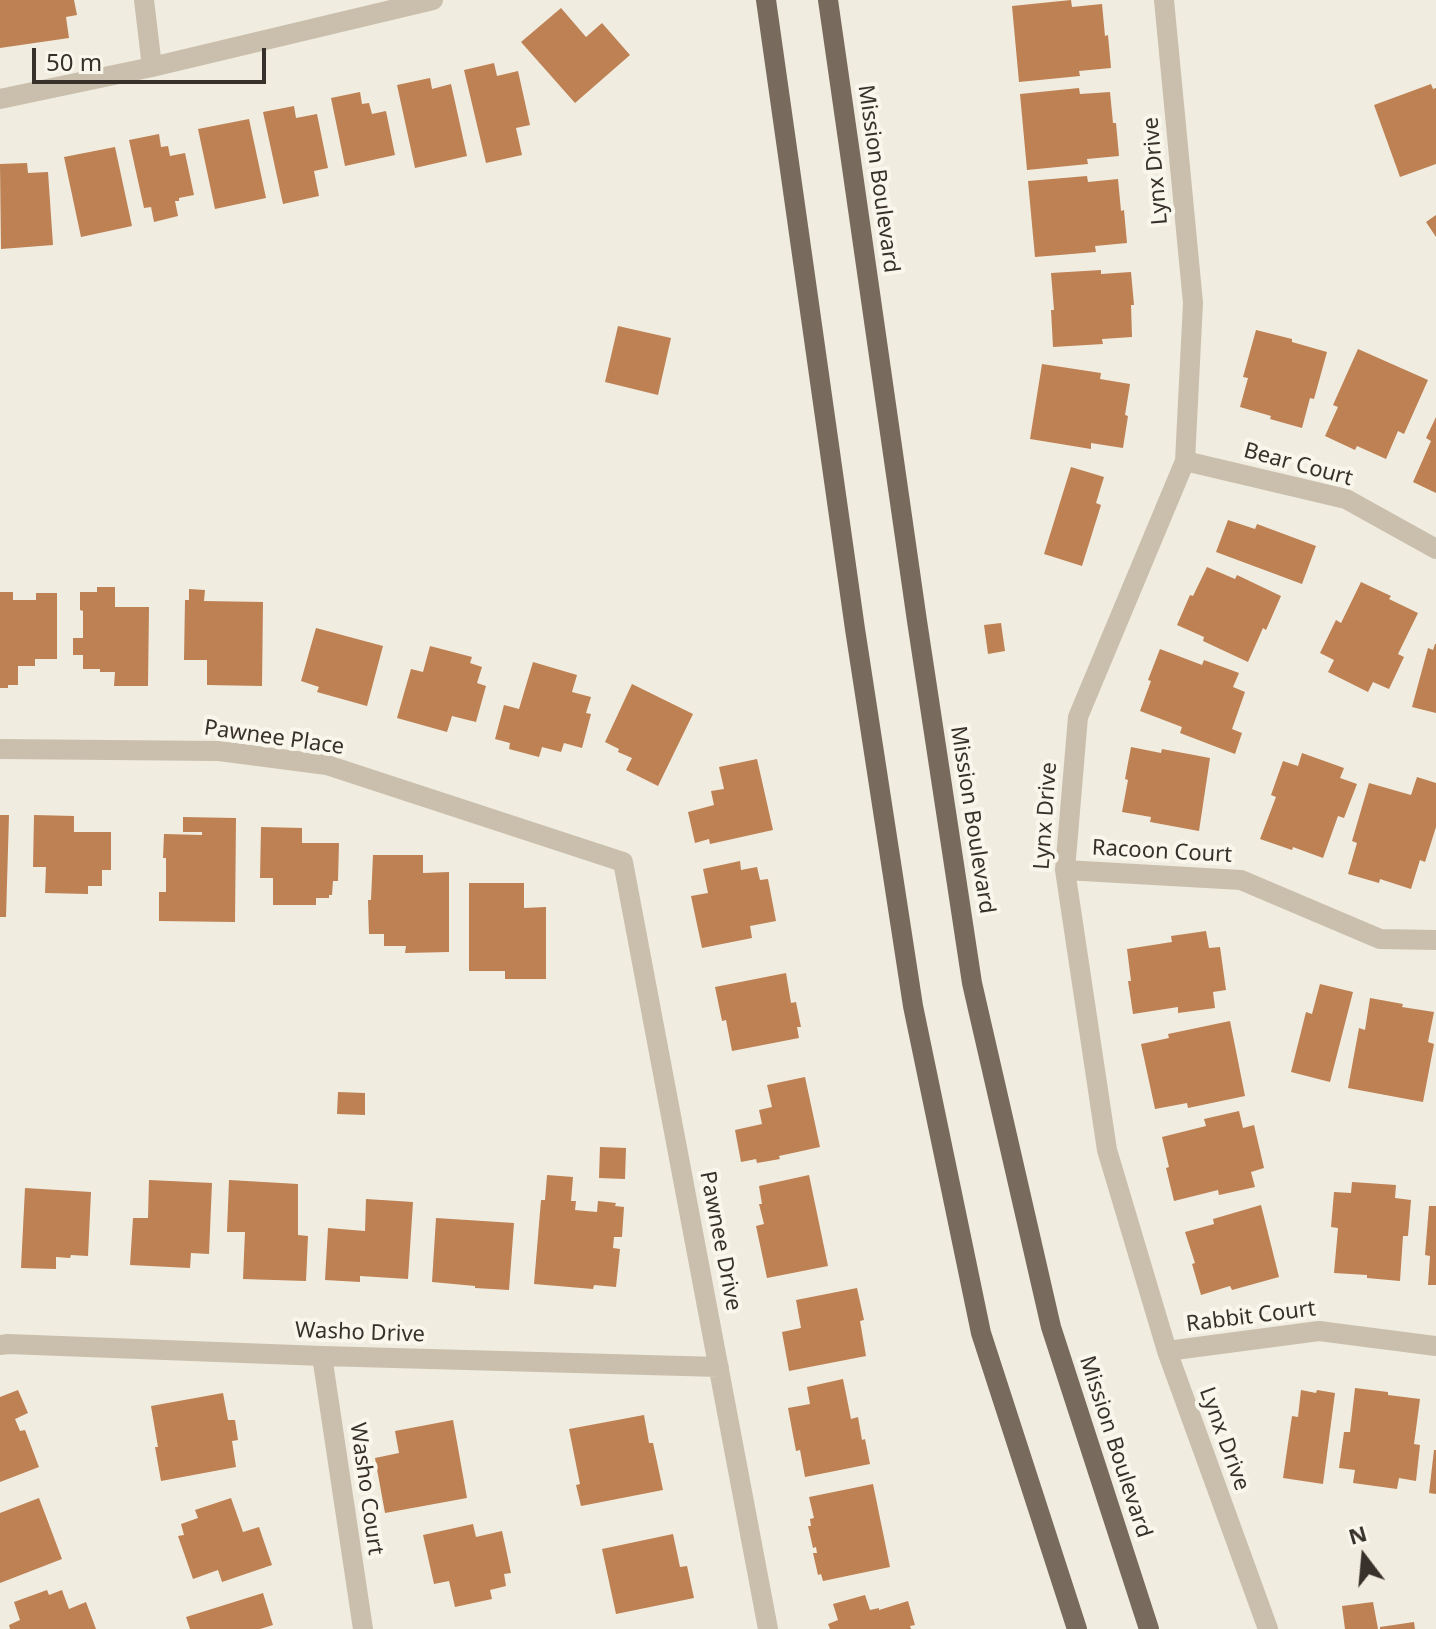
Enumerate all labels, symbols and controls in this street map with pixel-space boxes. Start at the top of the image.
scale bar [36,32,270,82]
text: 50 m [46,45,102,78]
street label: Mission Boulevard [852,83,904,275]
street label: Lynx Drive [1138,116,1174,226]
street label: Bear Court [1241,438,1355,492]
street label: Pawnee Place [202,715,346,761]
street label: Mission Boulevard [944,724,1000,916]
street label: Lynx Drive [1029,761,1063,871]
street label: Racoon Court [1091,835,1233,869]
street label: Pawnee Drive [694,1169,746,1313]
street label: Rabbit Court [1185,1296,1317,1338]
street label: Washo Drive [295,1318,425,1348]
street label: Mission Boulevard [1073,1353,1157,1541]
street label: Lynx Drive [1193,1384,1255,1494]
street label: Washo Court [344,1421,388,1557]
north arrow [1324,1517,1404,1597]
text: N [1345,1517,1370,1551]

